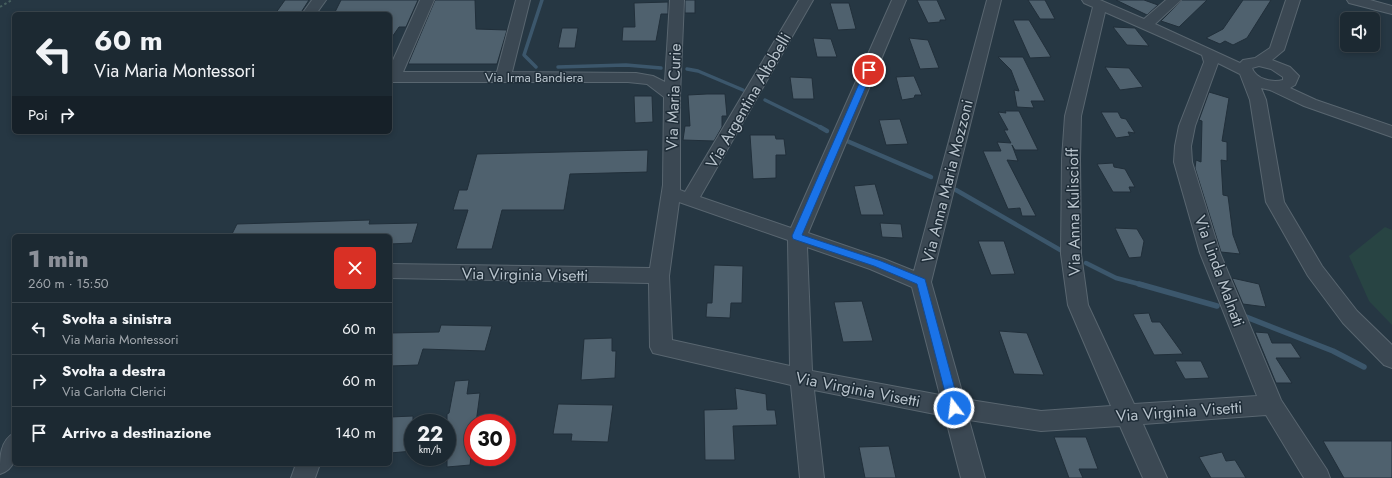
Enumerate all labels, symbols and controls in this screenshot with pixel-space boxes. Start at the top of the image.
map controls [1340,12,1380,52]
button: sound [1340,12,1380,52]
text: 60 m [94,20,163,61]
icon: left [28,28,80,80]
street label: Via Argentina Altobelli [700,28,797,172]
street label: Via Maria Curie [660,43,687,151]
pin [852,53,886,87]
text: Via Maria Montessori [94,58,255,84]
icon: arrive [858,59,880,81]
street label: Via Irma Bandiera [485,68,583,87]
street label: Via Anna Maria Mozzoni [916,97,979,265]
text: Poi [28,104,48,126]
icon: right [56,104,78,126]
street label: Via Anna Kuliscioff [1061,147,1086,276]
street label: Via Linda Malnati [1189,212,1250,330]
text: 1 min [28,241,89,276]
button: close [334,247,376,289]
street label: Via Virginia Visetti [461,262,589,287]
text: 260 m · 15:50 [28,274,109,293]
text: Svolta a sinistra [62,308,172,330]
icon: left [28,318,50,340]
text: 60 m [342,318,376,340]
text: Via Maria Montessori [62,330,179,349]
text: Svolta a destra [62,360,166,382]
street label: Via Virginia Visetti [793,366,922,413]
icon: right [28,370,50,392]
text: 60 m [342,370,376,392]
text: Via Carlotta Clerici [62,382,166,401]
position arrow [933,387,975,429]
street label: Via Virginia Visetti [1115,396,1243,427]
speed limit sign: 30 [464,414,516,466]
text: 22 [417,420,443,449]
icon: arrive [28,422,50,444]
text: Arrivo a destinazione [62,422,211,444]
text: 140 m [335,422,376,444]
text: km/h [419,442,441,457]

